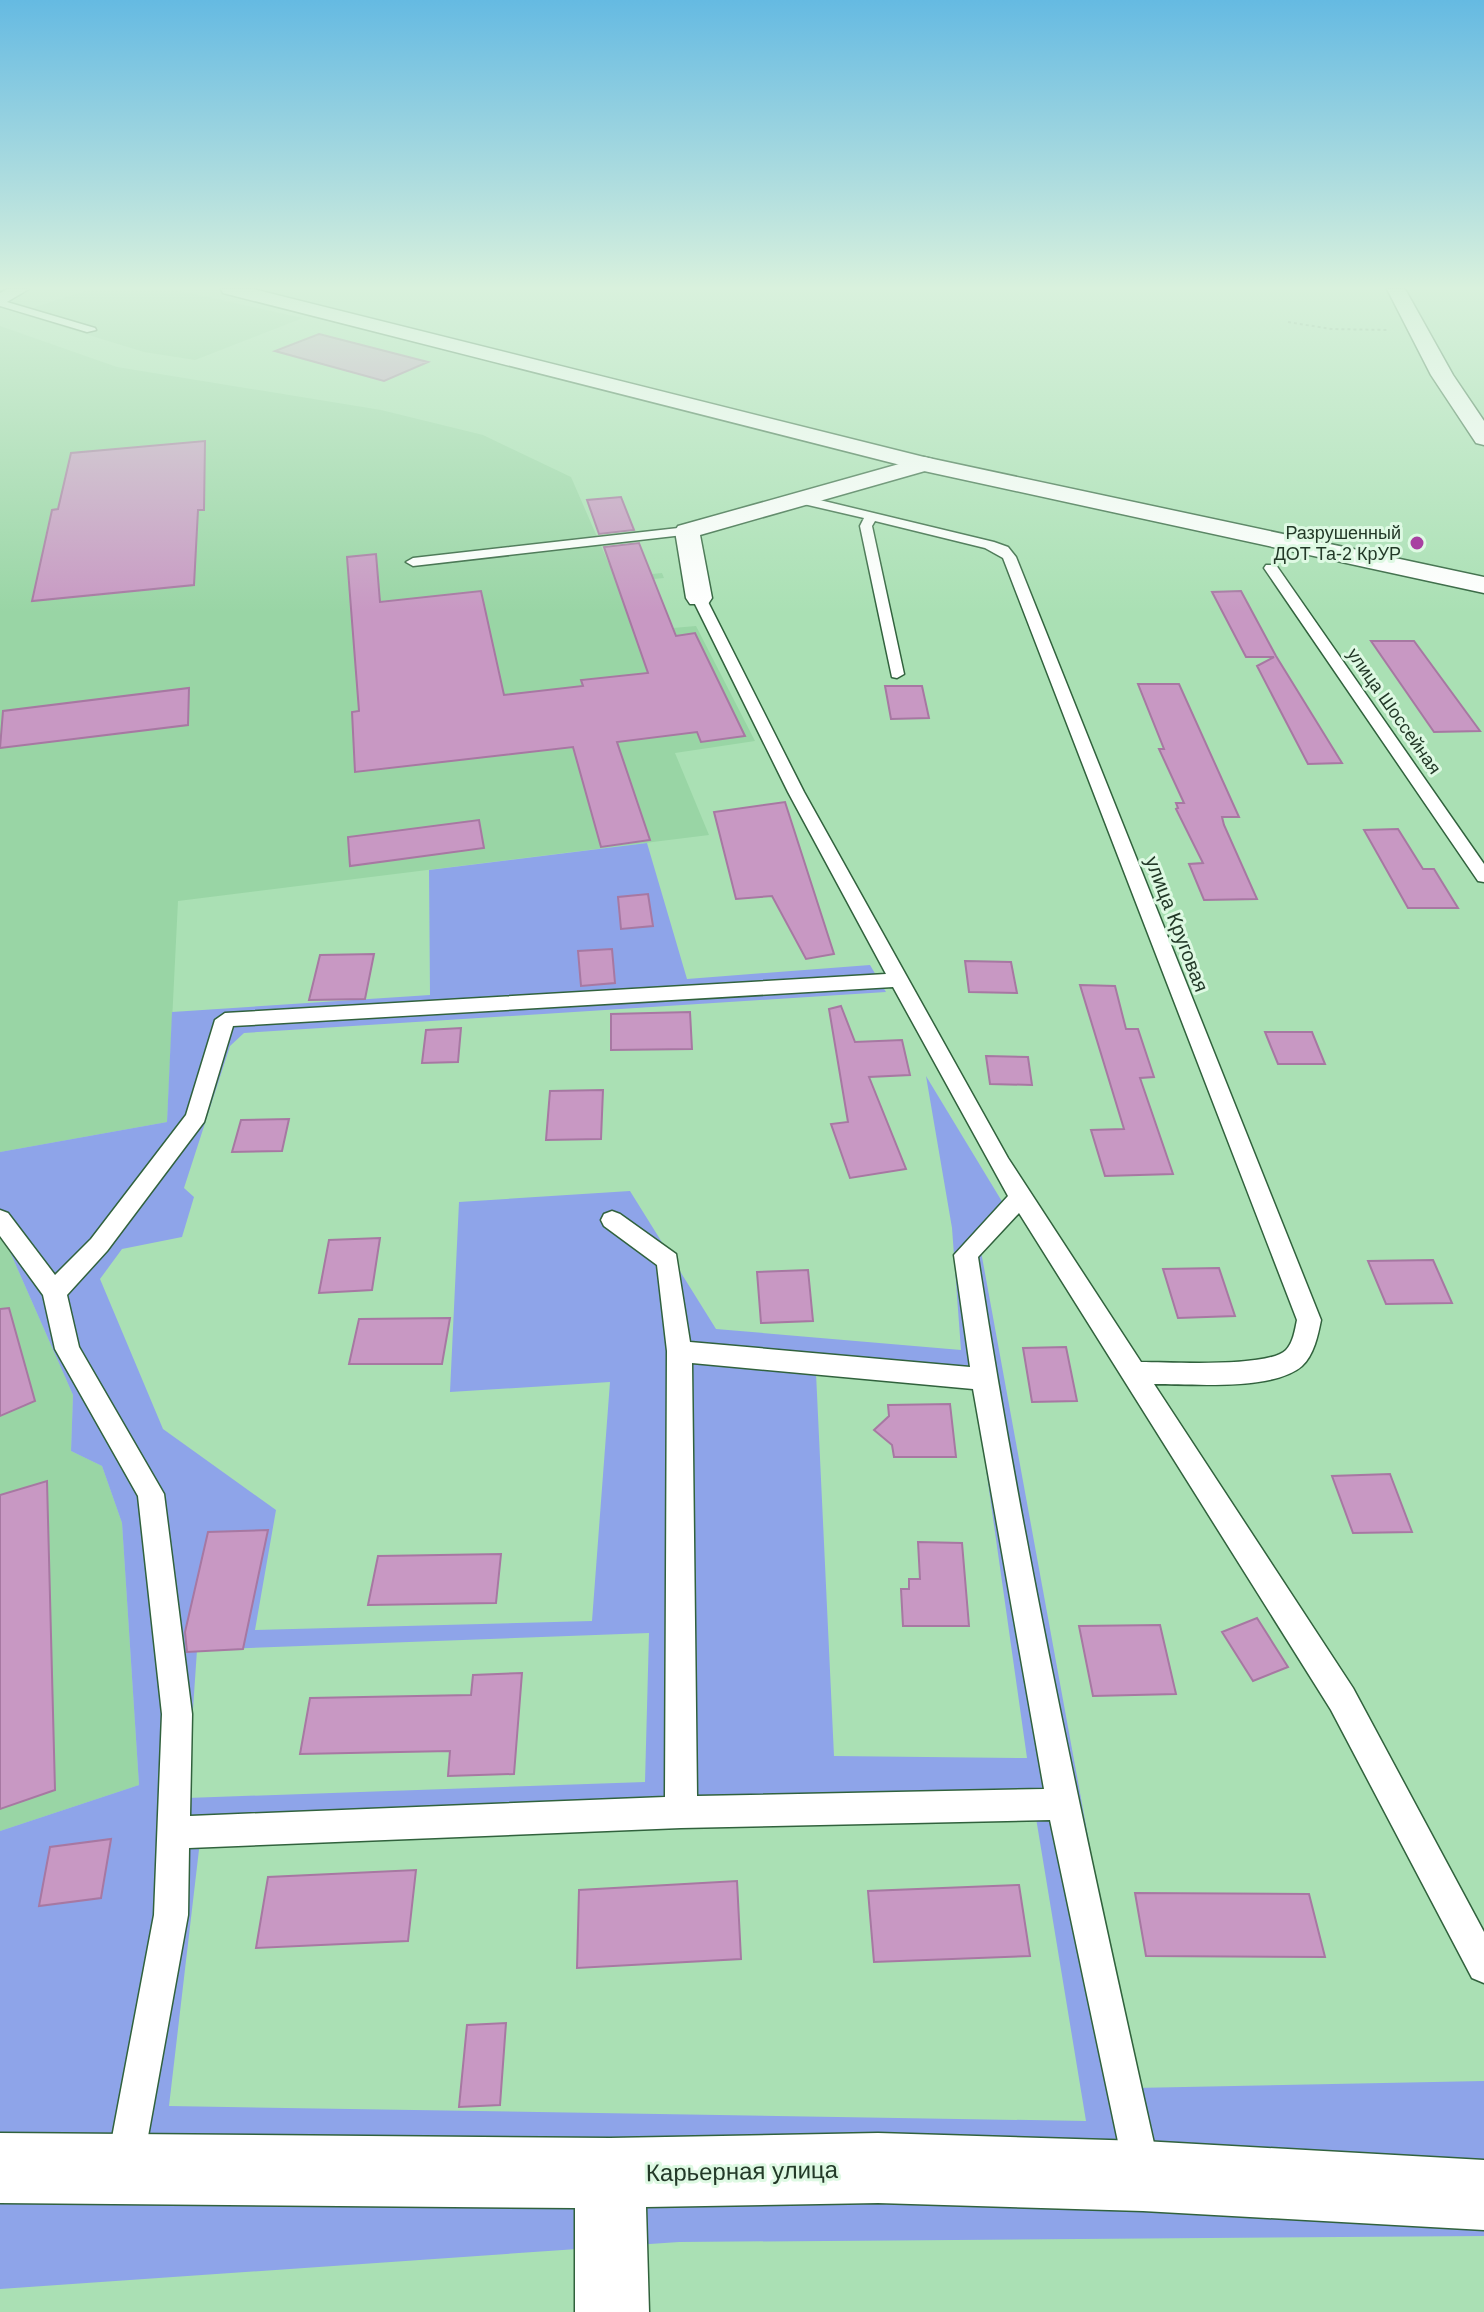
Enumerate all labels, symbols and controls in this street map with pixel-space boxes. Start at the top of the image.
place label: Разрушенный ДОТ Та-2 КрУР [1274,523,1401,564]
marker: Разрушенный ДОТ Та-2 КрУР [1408,534,1426,552]
street label: улица Шоссейная [1343,644,1445,778]
street label: улица Круговая [1141,853,1213,995]
street label: Карьерная улица [646,2156,839,2186]

